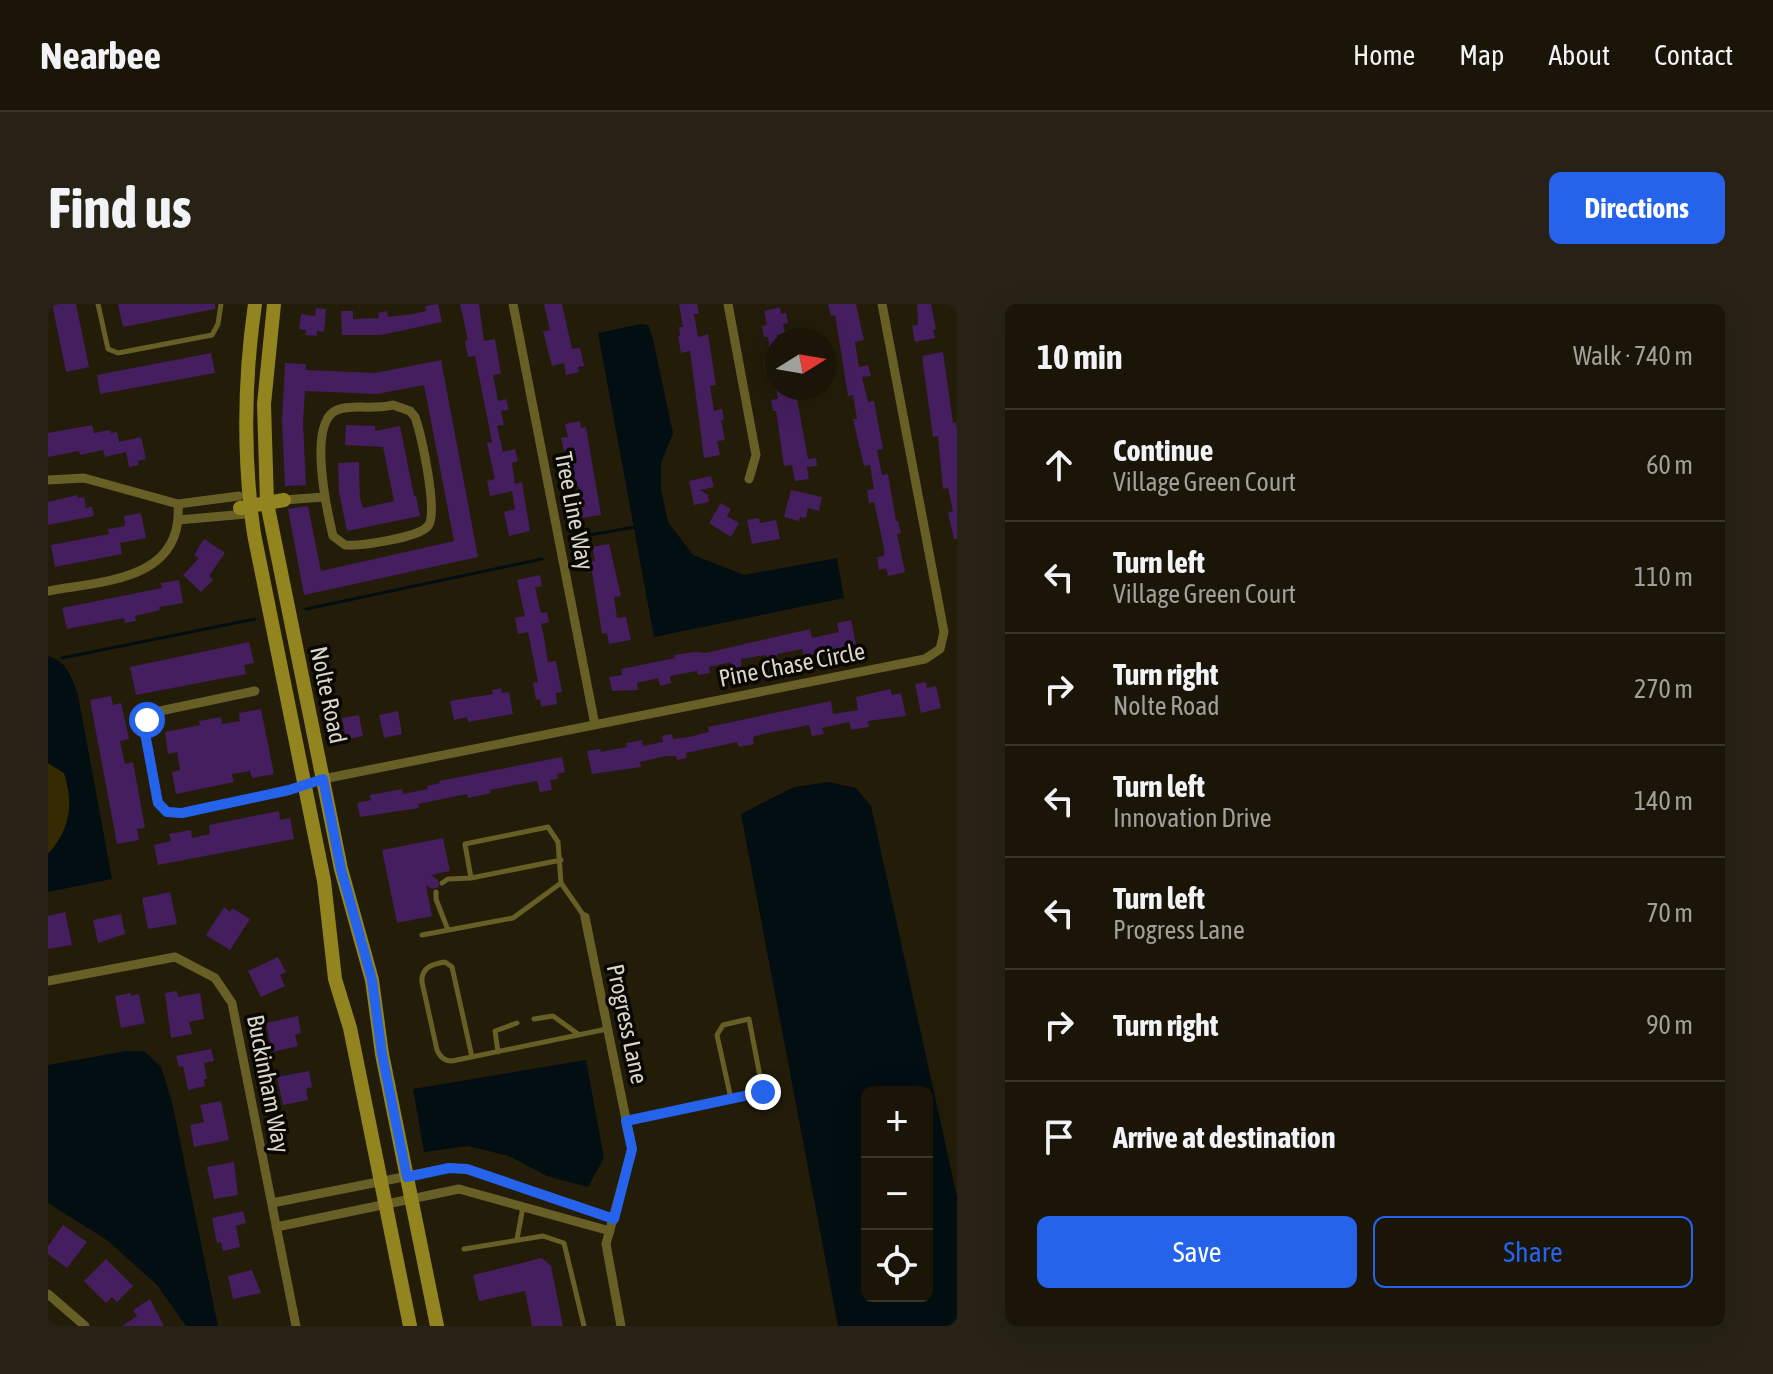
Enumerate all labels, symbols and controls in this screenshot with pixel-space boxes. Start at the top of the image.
text: Nearbee [40,34,161,77]
text: Home [1353,39,1415,71]
text: Map [1459,39,1504,71]
text: About [1548,39,1610,71]
text: Contact [1654,39,1733,71]
button: Directions [1549,172,1725,244]
text: Find us [48,176,192,240]
north arrow [765,328,837,400]
text: 10 min [1037,337,1122,376]
text: Walk · 740 m [1573,341,1693,371]
text: Continue [1113,433,1213,467]
icon: ahead [1037,443,1081,487]
street label: Tree Line Way [550,450,599,572]
text: 60 m [1646,450,1693,480]
text: Village Green Court [1113,467,1296,497]
text: Turn left [1113,545,1205,579]
icon: left [1037,555,1081,599]
text: 110 m [1634,562,1693,592]
text: Village Green Court [1113,579,1296,609]
street label: Pine Chase Circle [717,637,867,692]
street label: Nolte Road [305,644,352,746]
text: Turn right [1113,657,1219,691]
icon: right [1037,667,1081,711]
text: 270 m [1634,674,1693,704]
text: Nolte Road [1113,691,1220,721]
route start [129,702,165,738]
text: Turn left [1113,769,1205,803]
icon: left [1037,779,1081,823]
text: 140 m [1634,786,1693,816]
text: Innovation Drive [1113,803,1272,833]
text: Turn left [1113,881,1205,915]
icon: left [1037,891,1081,935]
text: 70 m [1646,898,1693,928]
text: Progress Lane [1113,915,1245,945]
street label: Progress Lane [602,962,653,1086]
icon: right [1037,1003,1081,1047]
text: Turn right [1113,1008,1219,1042]
text: 90 m [1646,1010,1693,1040]
street label: Buckinham Way [242,1013,295,1155]
route end [745,1074,781,1110]
map controls [861,1086,933,1302]
button: + [861,1086,933,1158]
icon: arrive [1037,1115,1081,1159]
text: Arrive at destination [1113,1120,1335,1154]
button: − [861,1158,933,1230]
button: Save [1037,1216,1357,1288]
button: Share [1373,1216,1693,1288]
button: locate [861,1230,933,1302]

